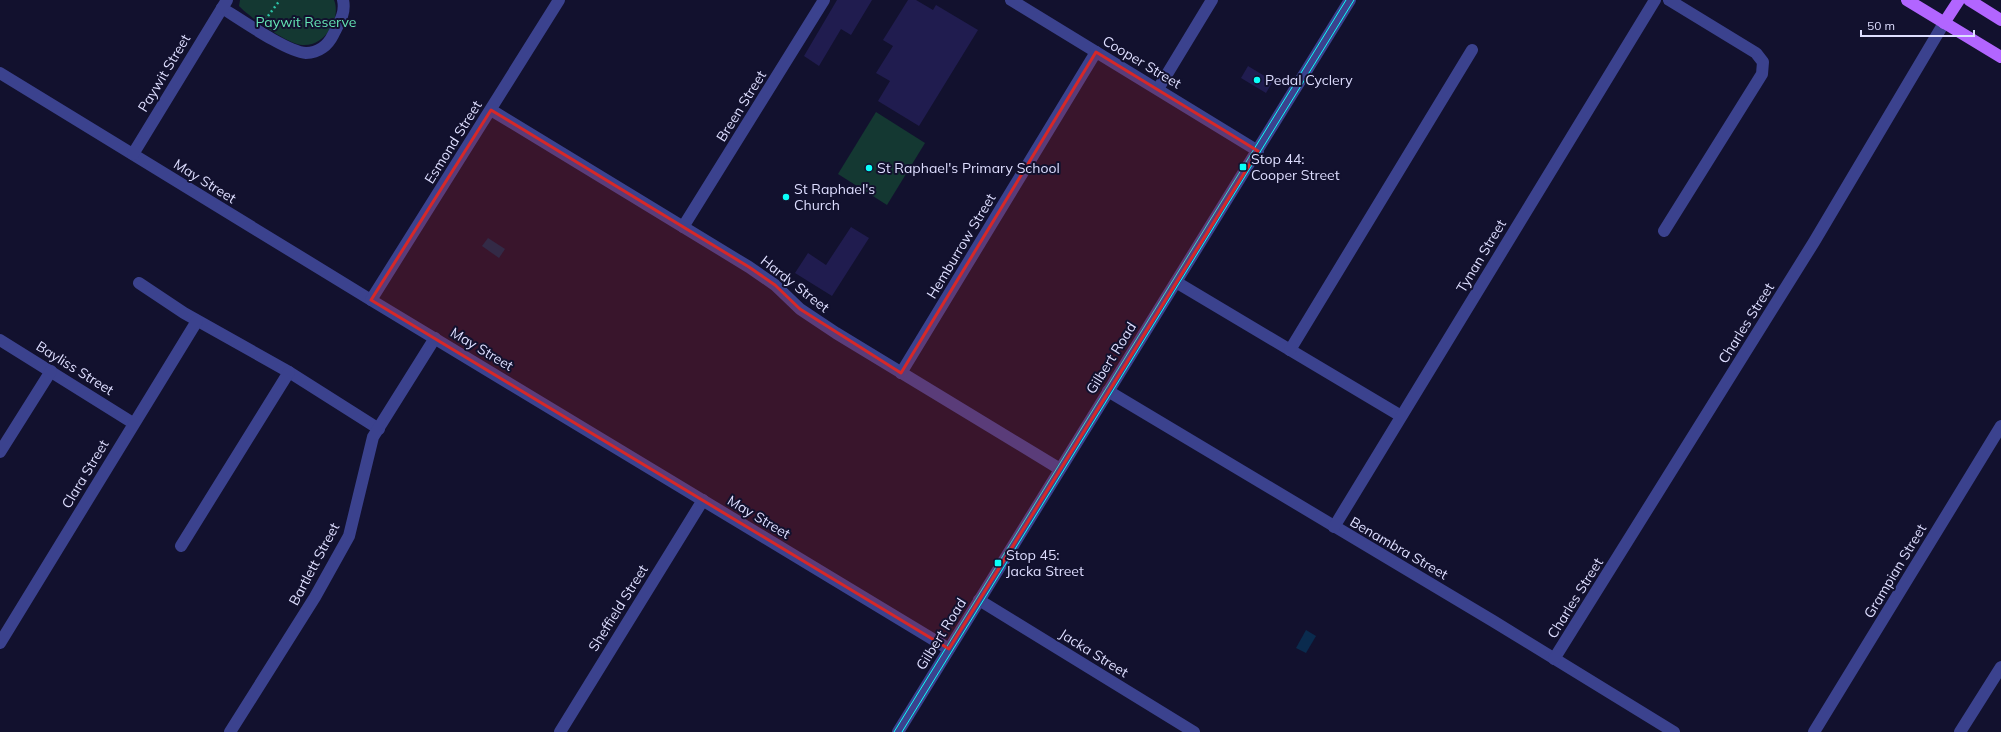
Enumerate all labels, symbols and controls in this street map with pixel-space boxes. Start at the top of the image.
scale bar [1861,12,1974,38]
park label: Paywit Reserve [256,13,356,31]
text: 50 m [1867,18,1895,33]
street label: Paywit Street [134,31,194,115]
street label: Cooper Street [1099,31,1185,93]
street label: Breen Street [712,67,770,145]
place label: Pedal Cyclery [1265,71,1353,89]
marker: Pedal Cyclery [1252,75,1262,85]
street label: Esmond Street [420,97,486,187]
place label: Stop 44: Cooper Street [1251,150,1340,184]
street label: May Street [170,155,240,207]
place label: St Raphael's Primary School [877,159,1060,177]
marker: Stop 44: Cooper Street [1238,162,1248,172]
marker: St Raphael's Primary School [864,163,874,173]
place label: St Raphael's Church [794,180,875,214]
street label: Hemburrow Street [922,190,1000,302]
marker: St Raphael's Church [781,192,791,202]
street label: Tynan Street [1452,216,1510,296]
street label: Hardy Street [757,252,833,316]
street label: Charles Street [1714,279,1778,367]
street label: Gilbert Road [1082,319,1140,397]
street label: May Street [447,323,517,375]
street label: Bayliss Street [33,337,117,399]
street label: Clara Street [57,436,113,512]
street label: May Street [724,491,794,543]
street label: Benambra Street [1347,513,1451,583]
street label: Bartlett Street [285,519,343,608]
street label: Grampian Street [1860,521,1930,621]
place label: Stop 45: Jacka Street [1006,546,1084,580]
street label: Charles Street [1543,554,1607,642]
marker: Stop 45: Jacka Street [993,558,1003,568]
street label: Sheffield Street [584,561,652,655]
street label: Gilbert Road [912,595,970,673]
street label: Jacka Street [1056,625,1132,681]

